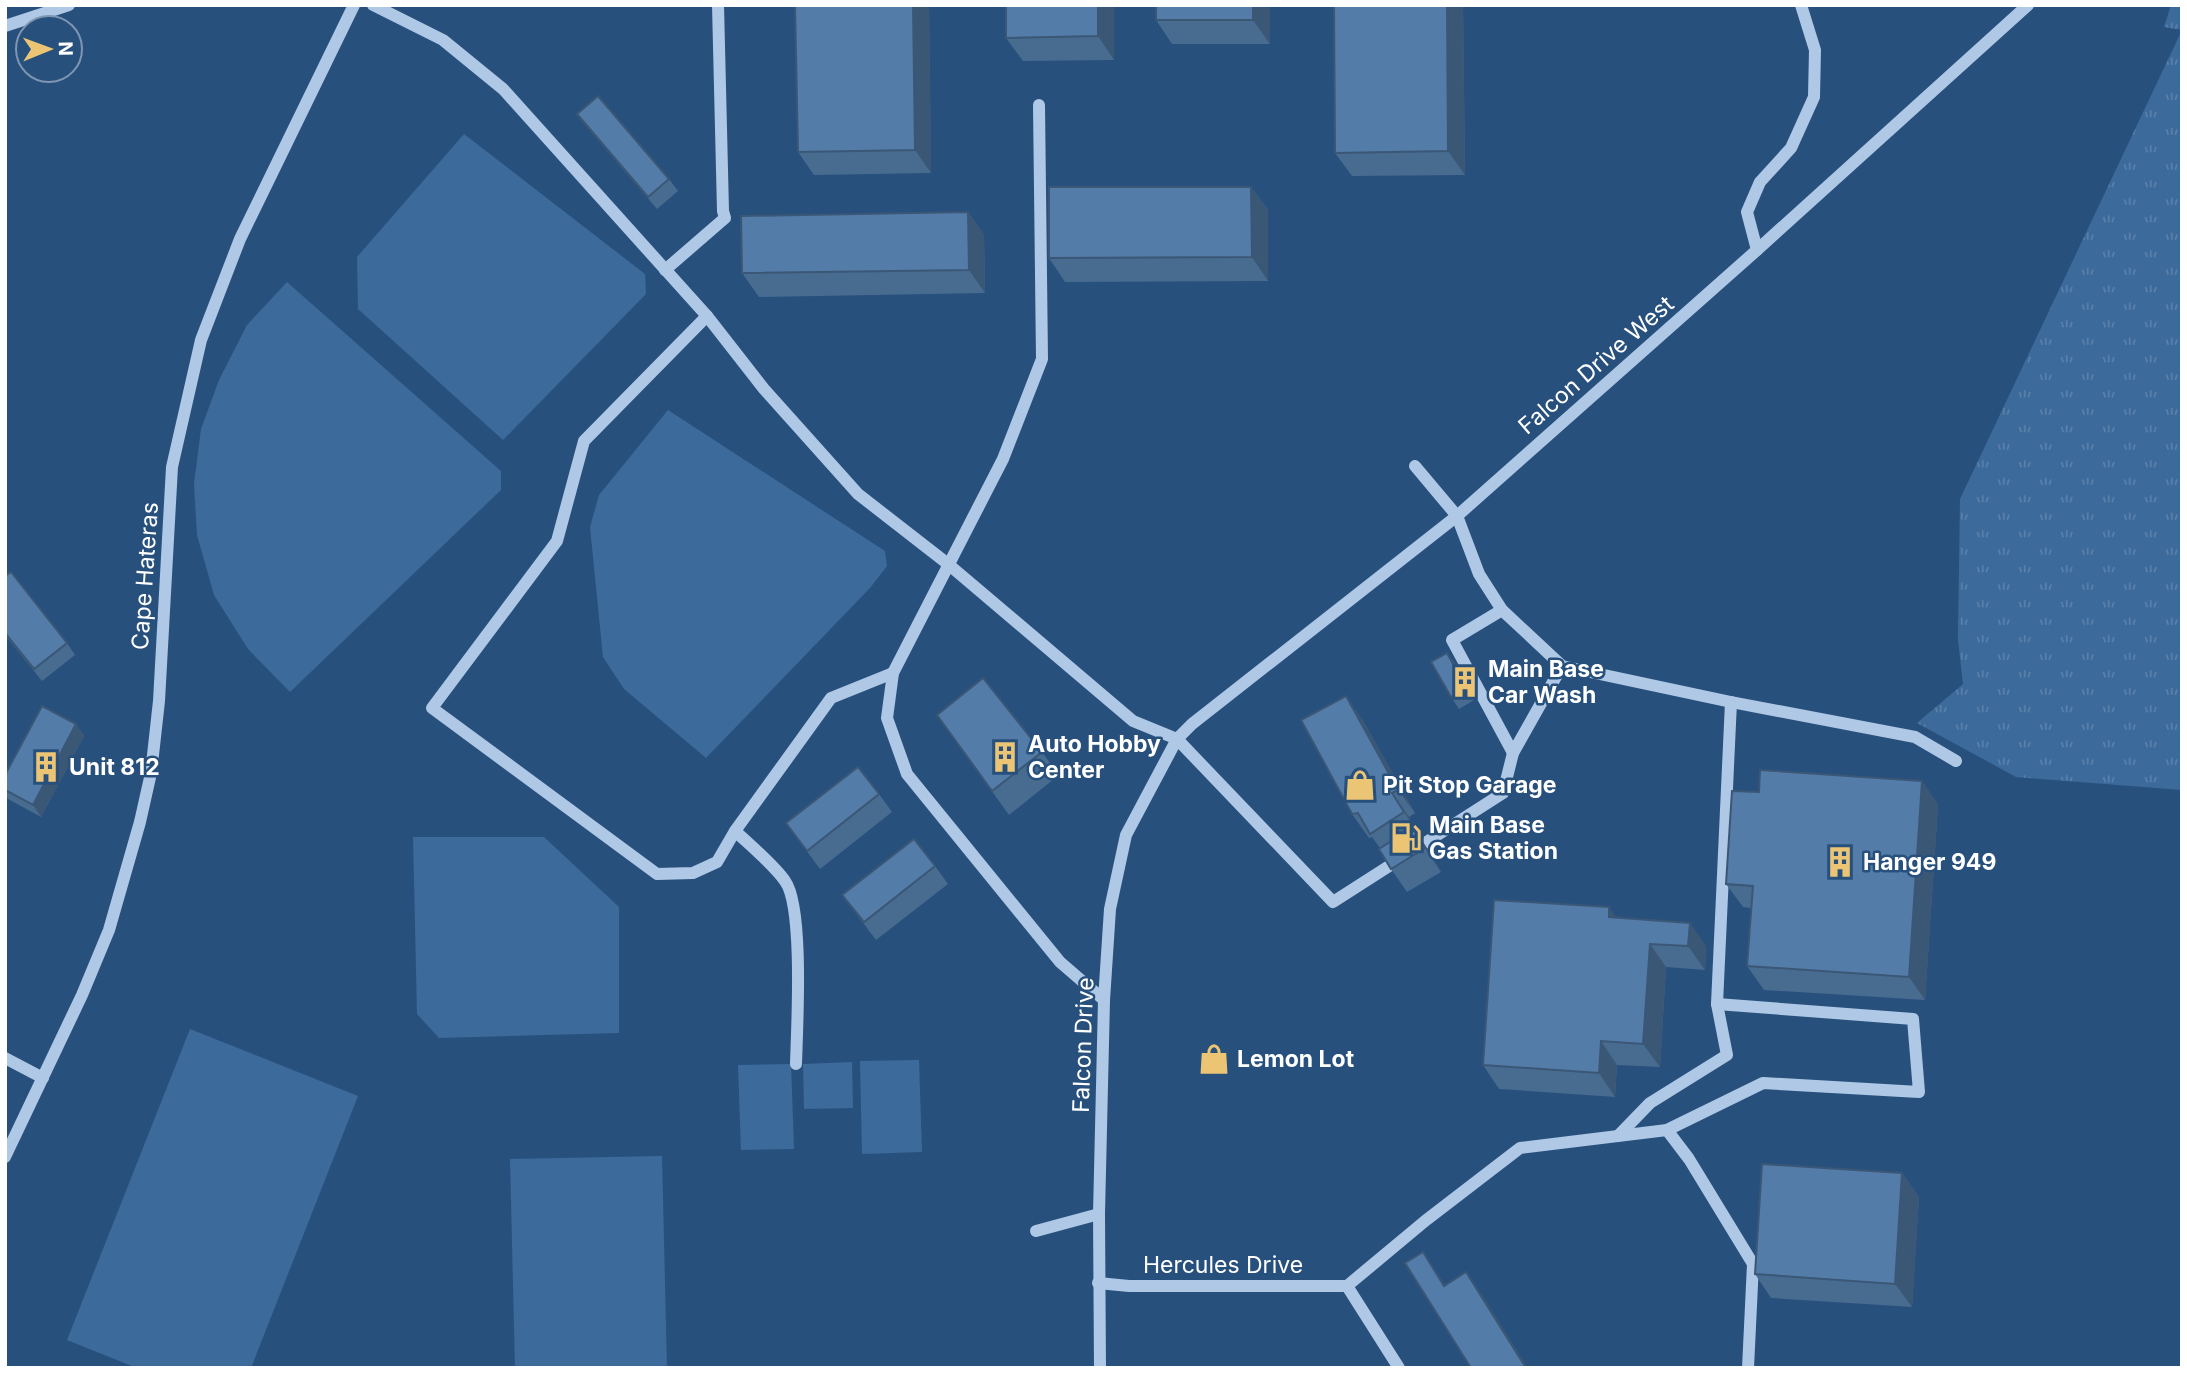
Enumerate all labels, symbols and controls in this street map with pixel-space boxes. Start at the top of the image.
north arrow [14,14,84,84]
text: N [54,41,77,56]
street label: Falcon Drive West [1513,290,1680,440]
street label: Cape Hateras [126,501,164,651]
place label: Main Base Car Wash [1488,655,1604,709]
building icon: Main Base Car Wash [1448,665,1482,699]
place label: Auto Hobby Center [1028,730,1161,784]
building icon: Auto Hobby Center [988,740,1022,774]
building icon: Unit 812 [29,750,63,784]
place label: Unit 812 [69,753,160,781]
shop icon: Pit Stop Garage [1343,768,1377,802]
place label: Pit Stop Garage [1383,771,1557,799]
place label: Main Base Gas Station [1429,811,1558,865]
fuel station icon: Main Base Gas Station [1389,821,1423,855]
building icon: Hanger 949 [1823,845,1857,879]
place label: Hanger 949 [1863,848,1996,876]
street label: Falcon Drive [1067,977,1099,1113]
shop icon: Lemon Lot [1197,1042,1231,1076]
place label: Lemon Lot [1237,1045,1355,1073]
street label: Hercules Drive [1143,1251,1303,1279]

